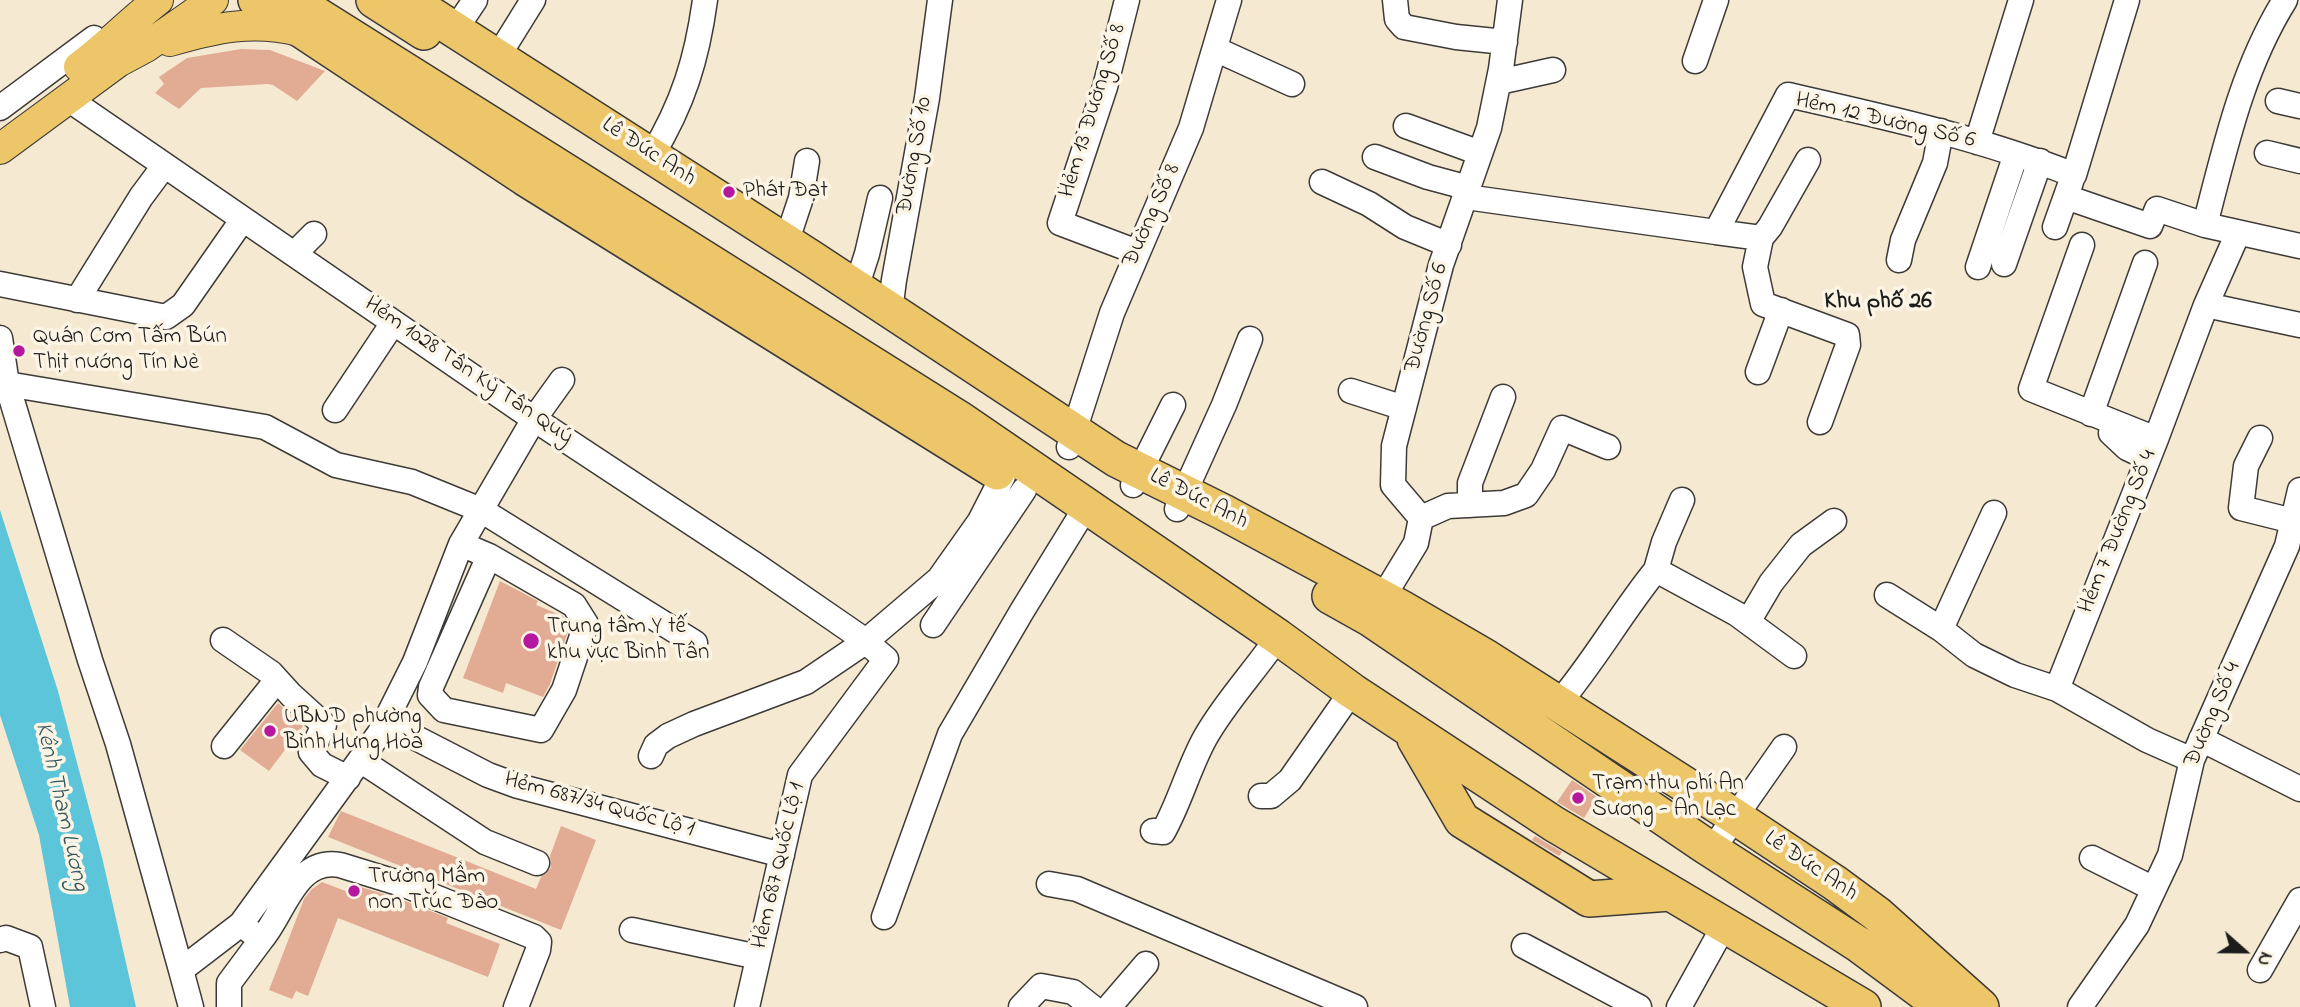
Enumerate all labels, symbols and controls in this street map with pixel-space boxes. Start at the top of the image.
street label: Hẻm 13 Đường Số 8 [1054,21,1134,201]
street label: Hẻm 12 Đường Số 6 [1792,88,1978,156]
street label: Đường Số 10 [892,95,940,217]
street label: Lê Đức Anh [596,112,700,194]
street label: Đường Số 8 [1118,160,1188,272]
place label: Phát Đạt [743,178,828,206]
marker: Phát Đạt [721,184,737,200]
street label: Đường Số 6 [1400,260,1456,376]
district label: Khu phố 26 [1824,289,1932,317]
street label: Hẻm 1028 Tân Kỳ Tân Quý [358,292,578,452]
place label: Quán Cơm Tấm Bún Thịt nướng Tín Nè [33,324,227,378]
marker: Quán Cơm Tấm Bún Thịt nướng Tín Nè [11,343,27,359]
street label: Hẻm 7 Đường Số 4 [2074,446,2164,618]
street label: Lê Đức Anh [1144,463,1252,537]
place label: Trung tâm Y tế khu vực Bình Tân [547,614,709,668]
marker: Trung tâm Y tế khu vực Bình Tân [521,631,541,651]
street label: Đường Số 4 [2180,658,2248,772]
place label: UBND phường Bình Hưng Hòa [284,704,423,758]
water label: Kênh Tham Lương [27,720,93,894]
marker: UBND phường Bình Hưng Hòa [262,723,278,739]
street label: Hẻm 687/34 Quốc Lộ 1 [501,767,697,845]
place label: Trạm thu phí An Sương - An Lạc [1592,771,1744,825]
street label: Hẻm 687 Quốc Lộ 1 [747,780,813,952]
marker: Trạm thu phí An Sương - An Lạc [1570,790,1586,806]
street label: Lê Đức Anh [1758,826,1862,908]
place label: Trường Mầm non Trúc Đào [368,864,498,918]
marker: Trường Mầm non Trúc Đào [346,883,362,899]
north arrow [2209,916,2279,986]
text: N [2249,948,2279,970]

